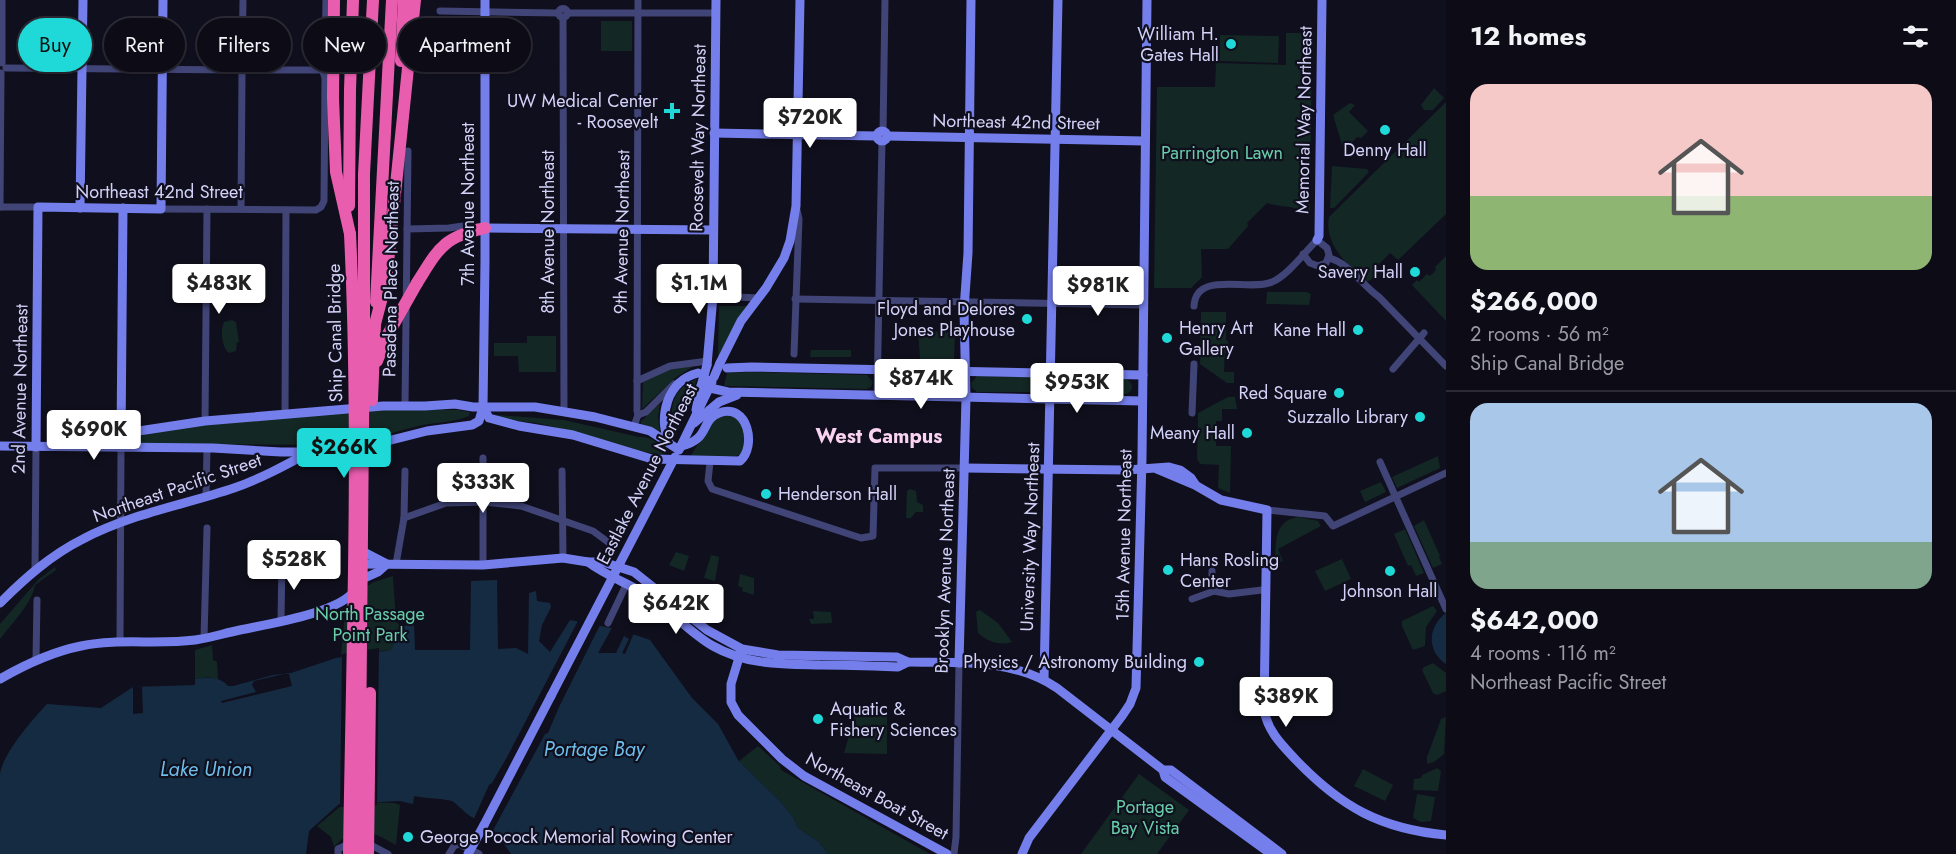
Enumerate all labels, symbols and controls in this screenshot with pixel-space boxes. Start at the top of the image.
text: 12 homes [1470,17,1586,55]
chip: Buy [18,18,92,72]
chip: Rent [104,18,185,72]
chip: Filters [197,18,291,72]
chip: New [303,18,386,72]
chip: Apartment [398,18,531,72]
icon: filters [1899,20,1932,53]
place label: William H. Gates Hall [1137,21,1219,68]
street label: Memorial Way Northeast [1289,25,1319,214]
marker: William H. Gates Hall [1224,37,1238,51]
street label: Roosevelt Way Northeast [683,43,713,232]
place label: UW Medical Center - Roosevelt [507,88,659,135]
pin: $720K [768,98,852,149]
marker: UW Medical Center - Roosevelt [663,102,681,120]
text: $720K [778,103,842,132]
street label: Northeast 42nd Street [932,108,1101,136]
street label: 7th Avenue Northeast [455,122,481,286]
marker: Denny Hall [1378,123,1392,137]
icon: home [1647,123,1755,231]
place label: Denny Hall [1343,137,1427,163]
park label: Parrington Lawn [1161,140,1283,166]
street label: 8th Avenue Northeast [535,149,561,314]
street label: 9th Avenue Northeast [608,149,636,314]
street label: Northeast 42nd Street [75,179,243,205]
street label: Pasadena Place Northeast [376,180,406,377]
place label: Savery Hall [1318,259,1403,285]
street label: Ship Canal Bridge [321,263,349,403]
pin: $483K [177,264,261,315]
pin: $1.1M [657,264,741,315]
marker: Savery Hall [1408,265,1422,279]
pin: $981K [1056,266,1140,317]
text: $483K [186,269,252,298]
text: $1.1M [670,269,728,298]
text: $981K [1067,271,1129,300]
text: $266,000 [1470,282,1598,320]
place label: Floyd and Delores Jones Playhouse [877,296,1015,343]
street label: 2nd Avenue Northeast [6,303,34,474]
marker: Floyd and Delores Jones Playhouse [1020,312,1034,326]
place label: Henry Art Gallery [1179,315,1254,362]
place label: Kane Hall [1273,317,1346,343]
text: 2 rooms · 56 m² [1470,320,1609,349]
marker: Kane Hall [1351,323,1365,337]
marker: Henry Art Gallery [1160,331,1174,345]
text: Ship Canal Bridge [1470,349,1624,378]
pin: $874K [879,359,963,410]
pin: $953K [1035,363,1119,414]
text: $874K [889,364,953,393]
text: $953K [1044,368,1110,397]
street label: Eastlake Avenue Northeast [590,378,704,569]
place label: Red Square [1239,380,1327,406]
marker: Red Square [1332,386,1346,400]
place label: Suzzallo Library [1287,404,1408,430]
pin: $690K [52,410,136,461]
marker: Suzzallo Library [1413,410,1427,424]
text: $690K [61,415,127,444]
place label: Meany Hall [1150,420,1235,446]
district label: West Campus [816,422,942,451]
marker: Meany Hall [1240,426,1254,440]
pin: $266K [302,428,386,479]
text: $266K [311,433,377,462]
street label: University Way Northeast [1014,441,1046,632]
icon: home [1647,442,1755,550]
street label: Northeast Pacific Street [89,447,265,529]
street label: 15th Avenue Northeast [1109,448,1139,621]
pin: $333K [441,463,525,514]
street label: Brooklyn Avenue Northeast [928,467,962,674]
text: $333K [451,468,515,497]
place label: Henderson Hall [778,481,897,507]
marker: Henderson Hall [759,487,773,501]
pin: $528K [252,540,336,591]
text: $528K [262,545,326,574]
place label: Hans Rosling Center [1180,547,1279,594]
marker: Hans Rosling Center [1161,563,1175,577]
marker: Johnson Hall [1383,564,1397,578]
place label: Johnson Hall [1341,578,1437,604]
pin: $642K [634,584,718,635]
text: $642K [643,589,709,618]
park label: North Passage Point Park [315,601,425,648]
text: $642,000 [1470,601,1599,639]
text: 4 rooms · 116 m² [1470,639,1616,668]
place label: Physics / Astronomy Building [963,649,1187,675]
marker: Physics / Astronomy Building [1192,655,1206,669]
text: Northeast Pacific Street [1470,668,1666,697]
pin: $389K [1244,677,1328,728]
text: $389K [1254,682,1318,711]
place label: Aquatic & Fishery Sciences [830,696,957,743]
marker: Aquatic & Fishery Sciences [811,712,825,726]
water label: Portage Bay [544,735,646,764]
street label: Northeast Boat Street [801,746,954,846]
water label: Lake Union [160,755,252,784]
park label: Portage Bay Vista [1111,794,1179,841]
place label: George Pocock Memorial Rowing Center [420,824,733,850]
marker: George Pocock Memorial Rowing Center [401,830,415,844]

